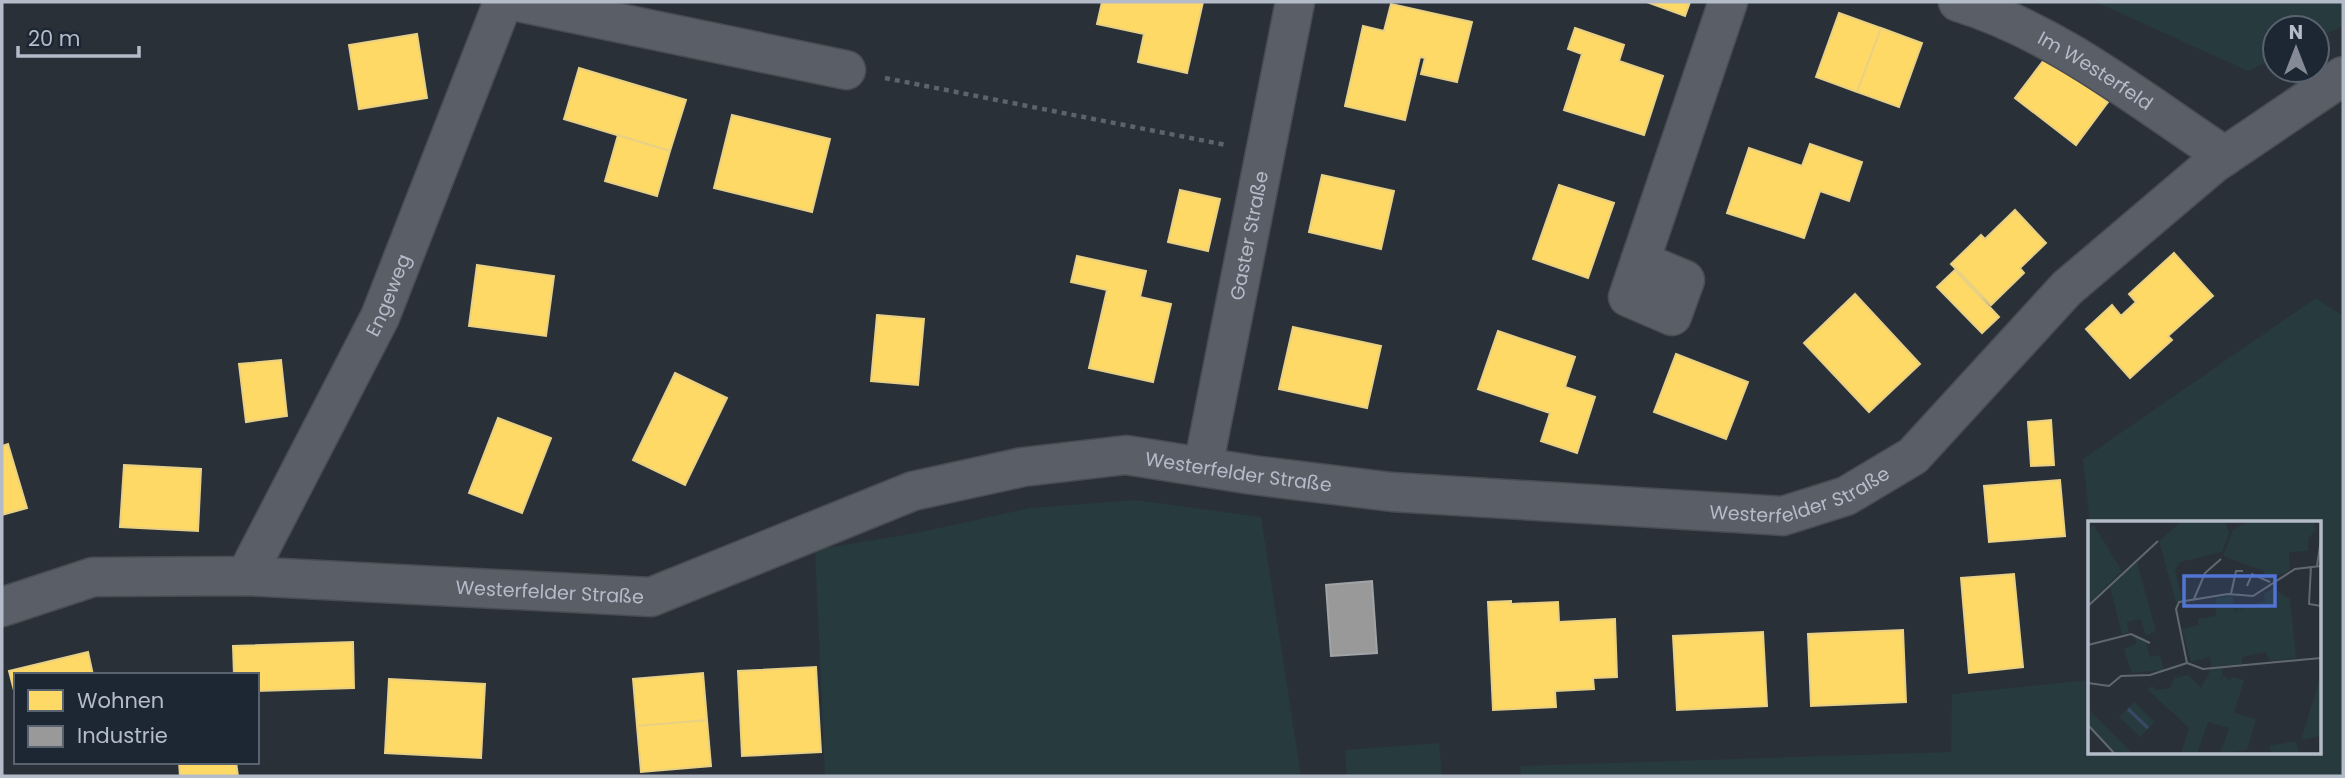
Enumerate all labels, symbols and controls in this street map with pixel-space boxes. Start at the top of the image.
scale bar [18,14,138,58]
north arrow [2261,14,2331,84]
text: N [2289,19,2303,46]
text: 20 m [28,24,81,53]
street label: Im Westerfeld [2033,25,2158,117]
street label: Gaster Straße [1223,169,1275,303]
street label: Engeweg [359,250,417,341]
street label: Westerfelder Straße [1143,445,1333,499]
street label: Westerfelder Straße [1708,460,1895,530]
inset map [2088,521,2320,754]
street label: Westerfelder Straße [455,574,644,611]
legend [14,673,259,764]
text: Wohnen [77,686,164,715]
text: Industrie [77,721,168,750]

